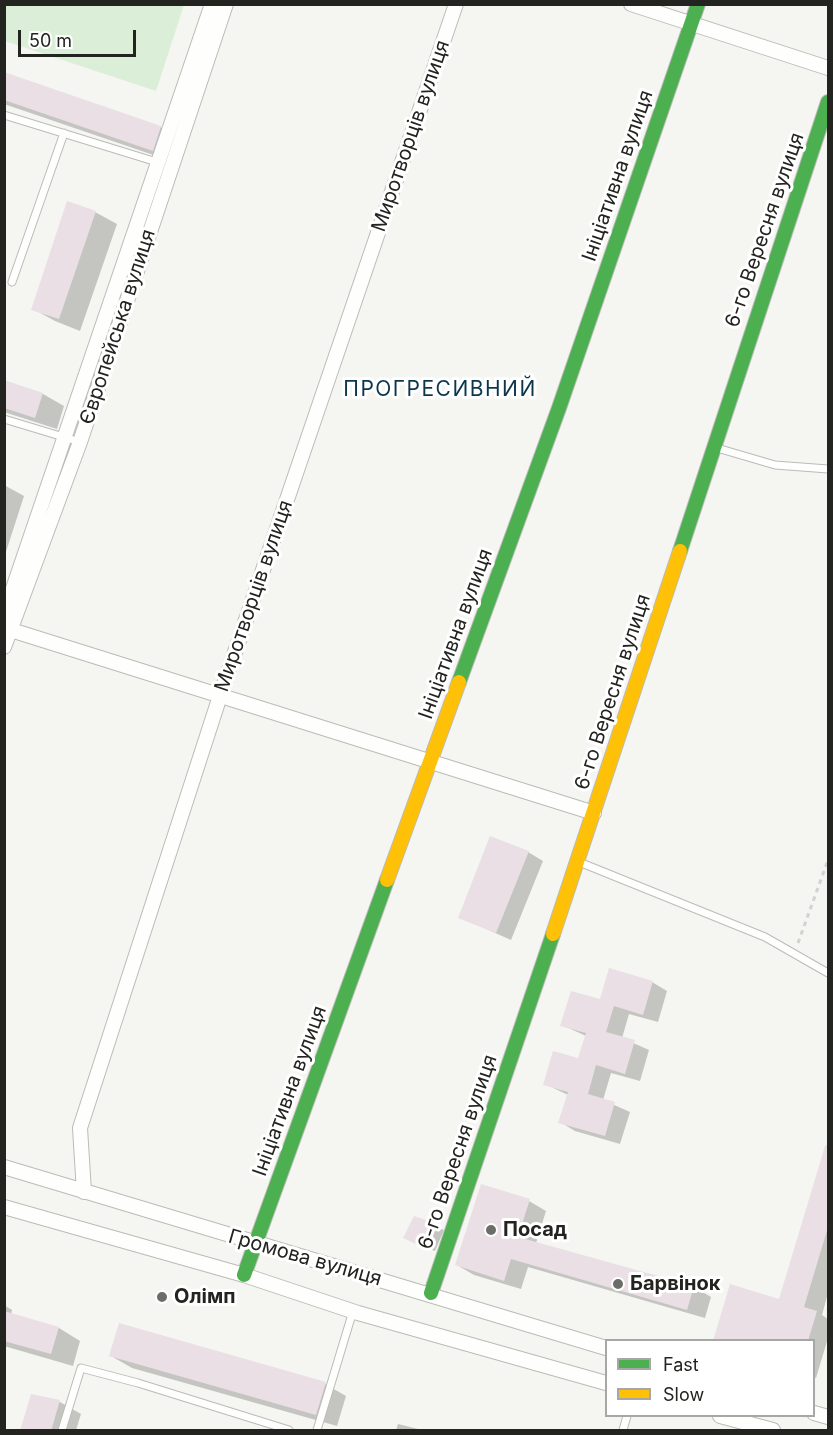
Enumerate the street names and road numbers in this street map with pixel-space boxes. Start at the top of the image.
street label: Миротворців вулиця [367,37,455,235]
street label: Ініціативна вулиця [577,87,659,265]
street label: 6-го Вересня вулиця [720,130,810,330]
street label: Європейська вулиця [75,226,161,428]
street label: Миротворців вулиця [210,497,298,695]
street label: Ініціативна вулиця [414,546,498,722]
street label: 6-го Вересня вулиця [570,591,656,793]
street label: Ініціативна вулиця [248,1003,332,1179]
street label: 6-го Вересня вулиця [413,1052,503,1252]
street label: Громова вулиця [226,1225,384,1291]

